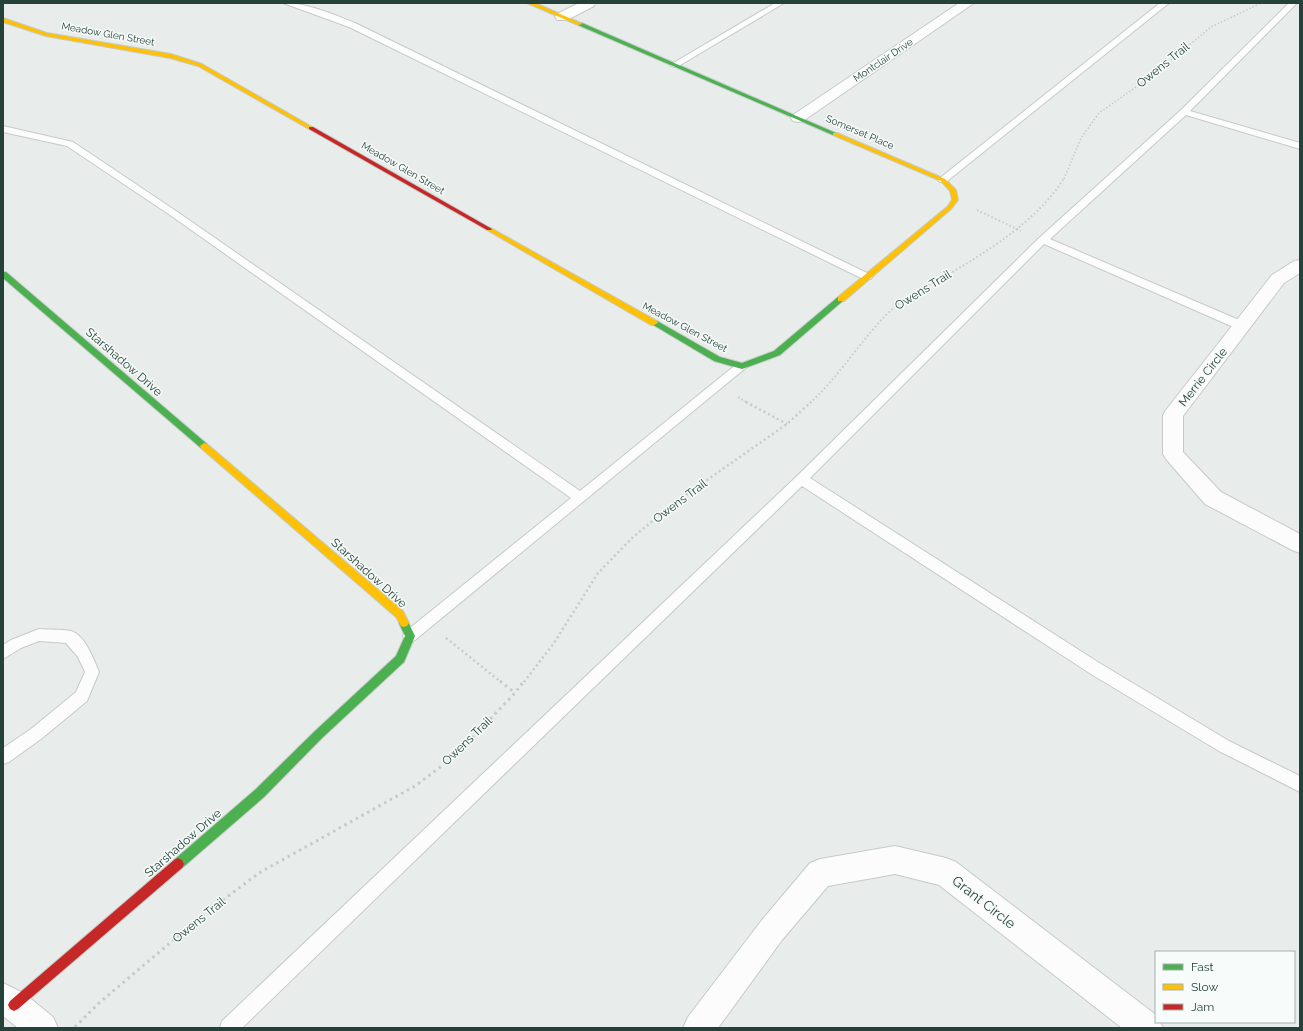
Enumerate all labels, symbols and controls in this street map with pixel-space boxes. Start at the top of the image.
street label: Meadow Glen Street [61,20,156,48]
street label: Montclair Drive [851,36,915,84]
street label: Owens Trail [1134,39,1193,91]
street label: Somerset Place [824,113,896,151]
street label: Meadow Glen Street [359,140,447,197]
street label: Owens Trail [892,267,954,313]
street label: Meadow Glen Street [641,300,730,354]
street label: Starshadow Drive [83,325,165,399]
street label: Merrie Circle [1176,345,1230,409]
street label: Owens Trail [650,476,710,526]
street label: Starshadow Drive [328,535,410,611]
street label: Owens Trail [439,713,495,768]
street label: Starshadow Drive [142,806,224,880]
street label: Grant Circle [949,872,1019,932]
street label: Owens Trail [170,894,229,946]
legend [1155,951,1295,1023]
text: Fast [1191,960,1214,974]
text: Slow [1191,980,1218,994]
text: Jam [1191,1000,1214,1014]

